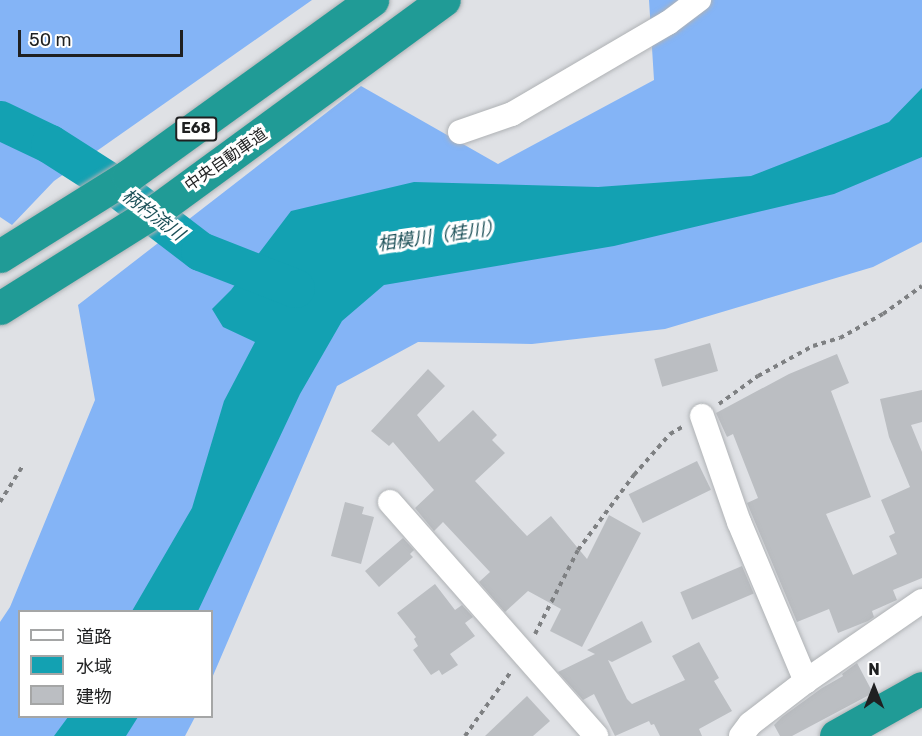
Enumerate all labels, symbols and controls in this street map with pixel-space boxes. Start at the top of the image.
scale bar [21,18,186,56]
text: 50 m [29,29,72,51]
road number: E68 [175,117,217,141]
street label: 中央自動車道 [181,125,271,195]
water label: 柄杓流川 [118,185,188,245]
water label: 相模川（桂川） [376,217,504,255]
legend [18,610,213,718]
text: 道路 [76,626,112,648]
text: 水域 [76,656,112,678]
north arrow [844,658,904,718]
text: N [868,660,880,679]
text: 建物 [76,686,112,708]

